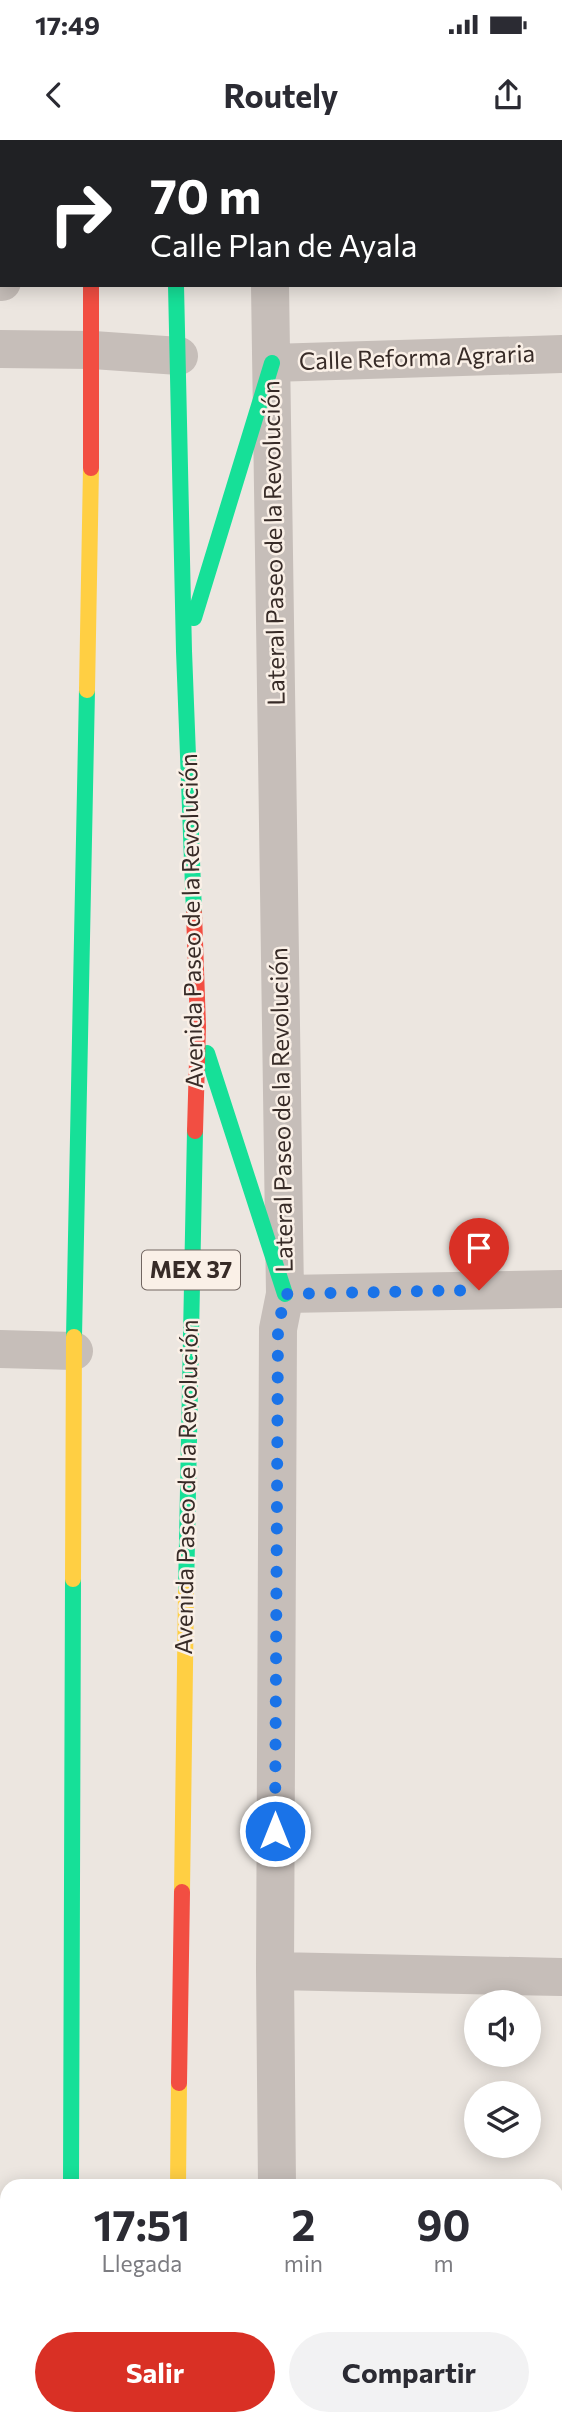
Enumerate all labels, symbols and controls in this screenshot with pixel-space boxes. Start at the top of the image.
text: 17:49 [35,9,100,40]
text: Routely [224,75,338,115]
icon: back [35,76,73,114]
icon: share [489,76,527,114]
text: 70 m [150,164,261,224]
icon: right [35,168,126,259]
text: Calle Plan de Ayala [150,224,418,264]
street label: Calle Reforma Agraria [298,338,536,375]
street label: Lateral Paseo de la Revolución [255,380,290,706]
street label: Avenida Paseo de la Revolución [173,753,208,1089]
street label: Lateral Paseo de la Revolución [263,947,298,1273]
pin [449,1218,509,1290]
icon: arrive [460,1229,498,1267]
road number: MEX 37 [142,1250,240,1289]
street label: Avenida Paseo de la Revolución [168,1319,203,1655]
position arrow [238,1794,312,1868]
map controls [464,1990,541,2158]
button: sound [464,1990,541,2067]
button: layers [464,2081,541,2158]
text: 17:51 [94,2198,190,2250]
text: 2 [291,2198,315,2250]
text: 90 [417,2198,470,2250]
text: Llegada [102,2249,182,2277]
text: min [284,2249,323,2277]
text: m [433,2249,454,2277]
button: Salir [35,2332,275,2412]
button: Compartir [289,2332,529,2412]

